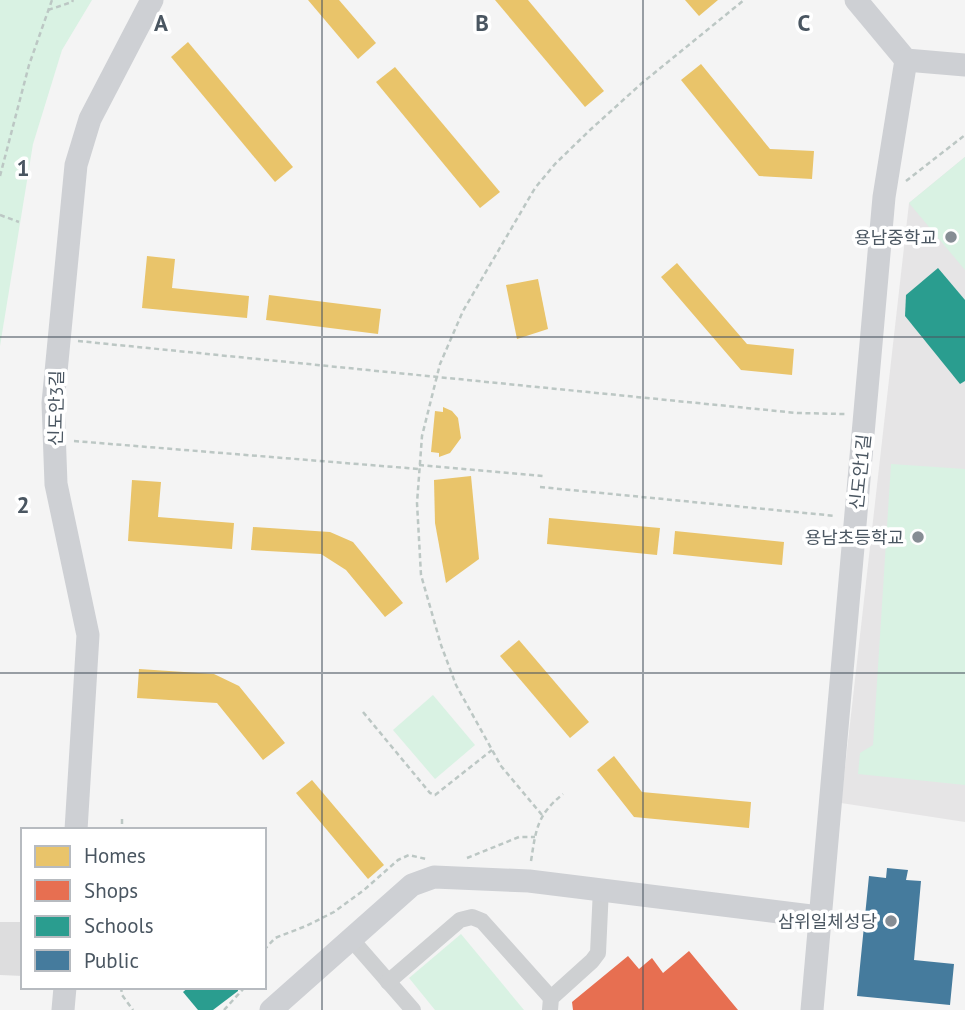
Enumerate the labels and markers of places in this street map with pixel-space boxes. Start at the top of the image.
place label: 용남중학교 [854,226,937,249]
marker: 용남중학교 [943,229,959,245]
place label: 용남초등학교 [805,526,904,549]
marker: 용남초등학교 [910,529,926,545]
place label: 삼위일체성당 [778,910,877,933]
marker: 삼위일체성당 [883,913,899,929]

